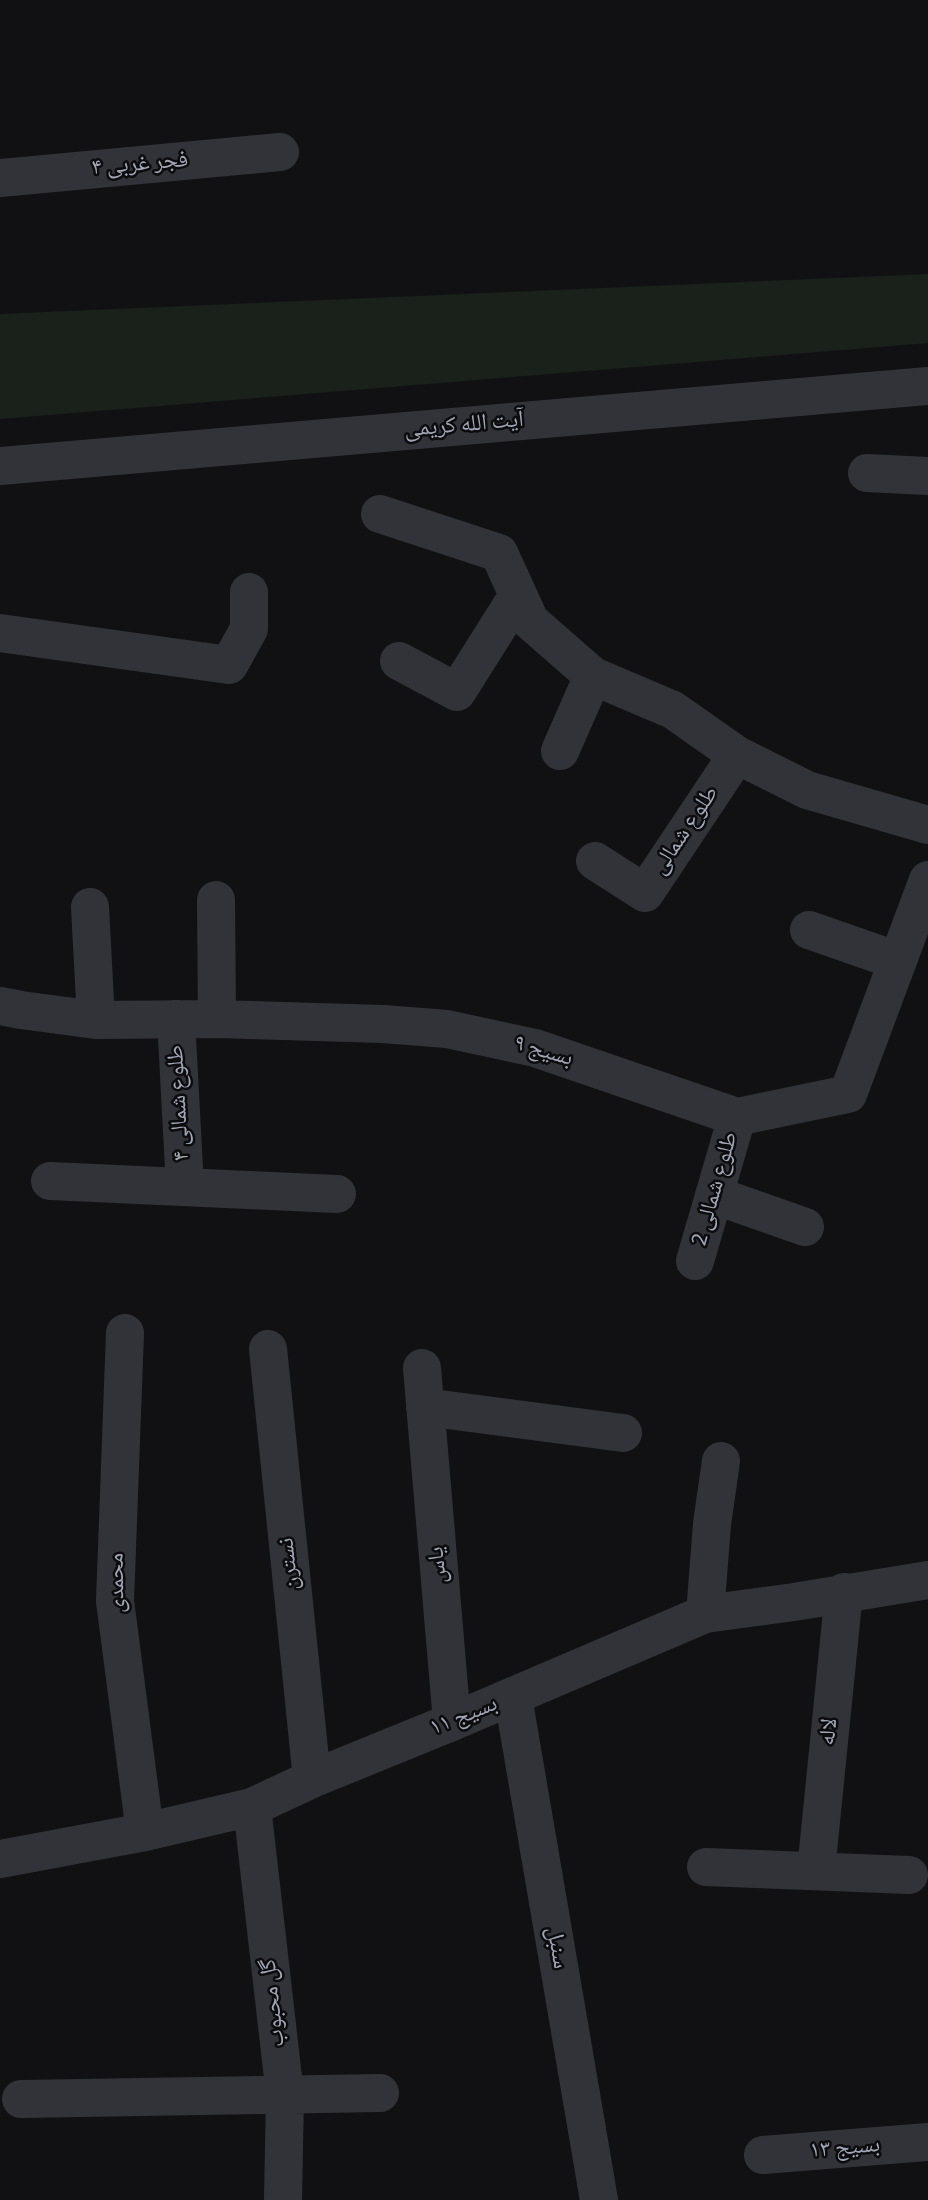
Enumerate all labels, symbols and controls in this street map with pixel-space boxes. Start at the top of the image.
street label: فجر غربی ۴ [91,147,189,183]
street label: آیت الله کریمی [403,407,525,445]
street label: طلوع شمالی [646,781,726,881]
street label: بسیج ۹ [510,1030,576,1074]
street label: طلوع شمالی ۴ [163,1044,197,1162]
street label: طلوع شمالی 2 [687,1129,745,1249]
street label: نسترن [274,1536,306,1592]
street label: یاس [424,1545,454,1585]
street label: محمدی [104,1553,132,1613]
street label: بسیج ۱۱ [426,1691,502,1743]
street label: لاله [815,1717,845,1747]
street label: سنبل [539,1925,573,1971]
street label: گل محبوب [256,1957,292,2049]
street label: بسیج ۱۳ [809,2132,881,2166]

